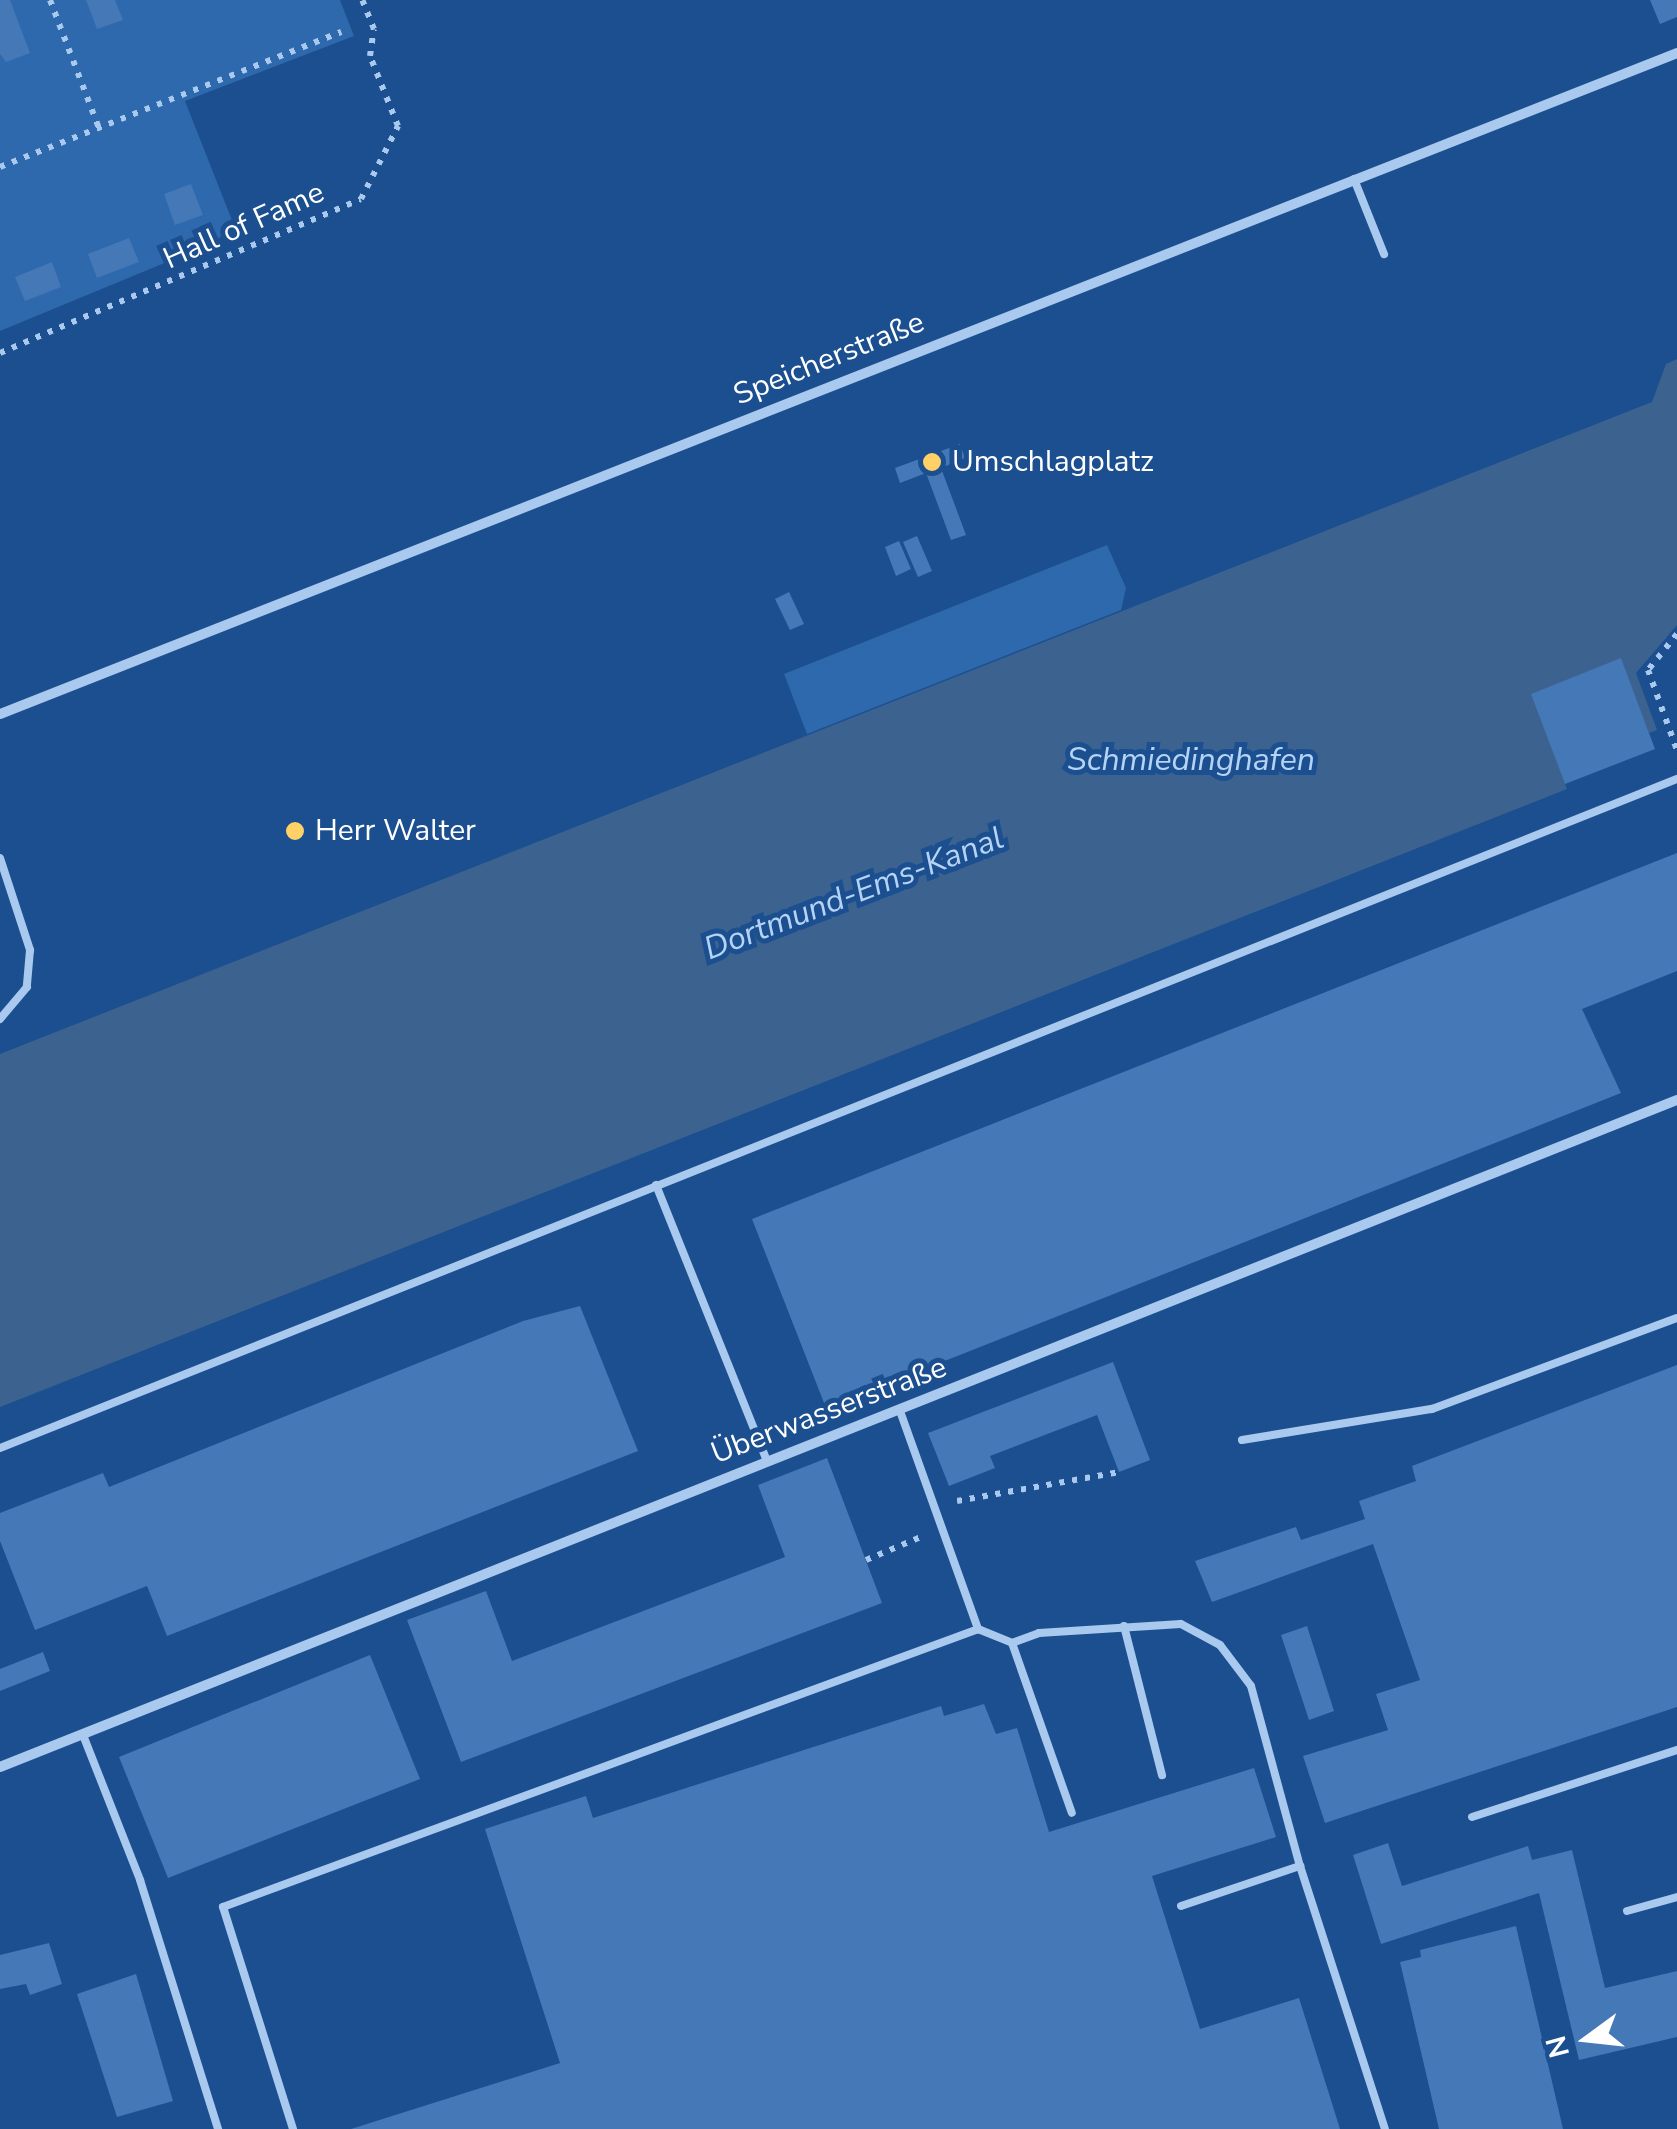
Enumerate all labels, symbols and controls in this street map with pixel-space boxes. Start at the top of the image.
street label: Hall of Fame [158,175,330,277]
street label: Speicherstraße [729,304,929,414]
place label: Umschlagplatz [952,444,1154,480]
marker: Umschlagplatz [921,451,943,473]
water label: Schmiedinghafen [1067,741,1315,779]
place label: Herr Walter [315,813,476,849]
water label: Dortmund-Ems-Kanal [699,819,1009,969]
marker: Herr Walter [284,820,306,842]
street label: Überwasserstraße [706,1350,952,1472]
north arrow [1537,1989,1637,2089]
text: N [1537,2032,1579,2062]

